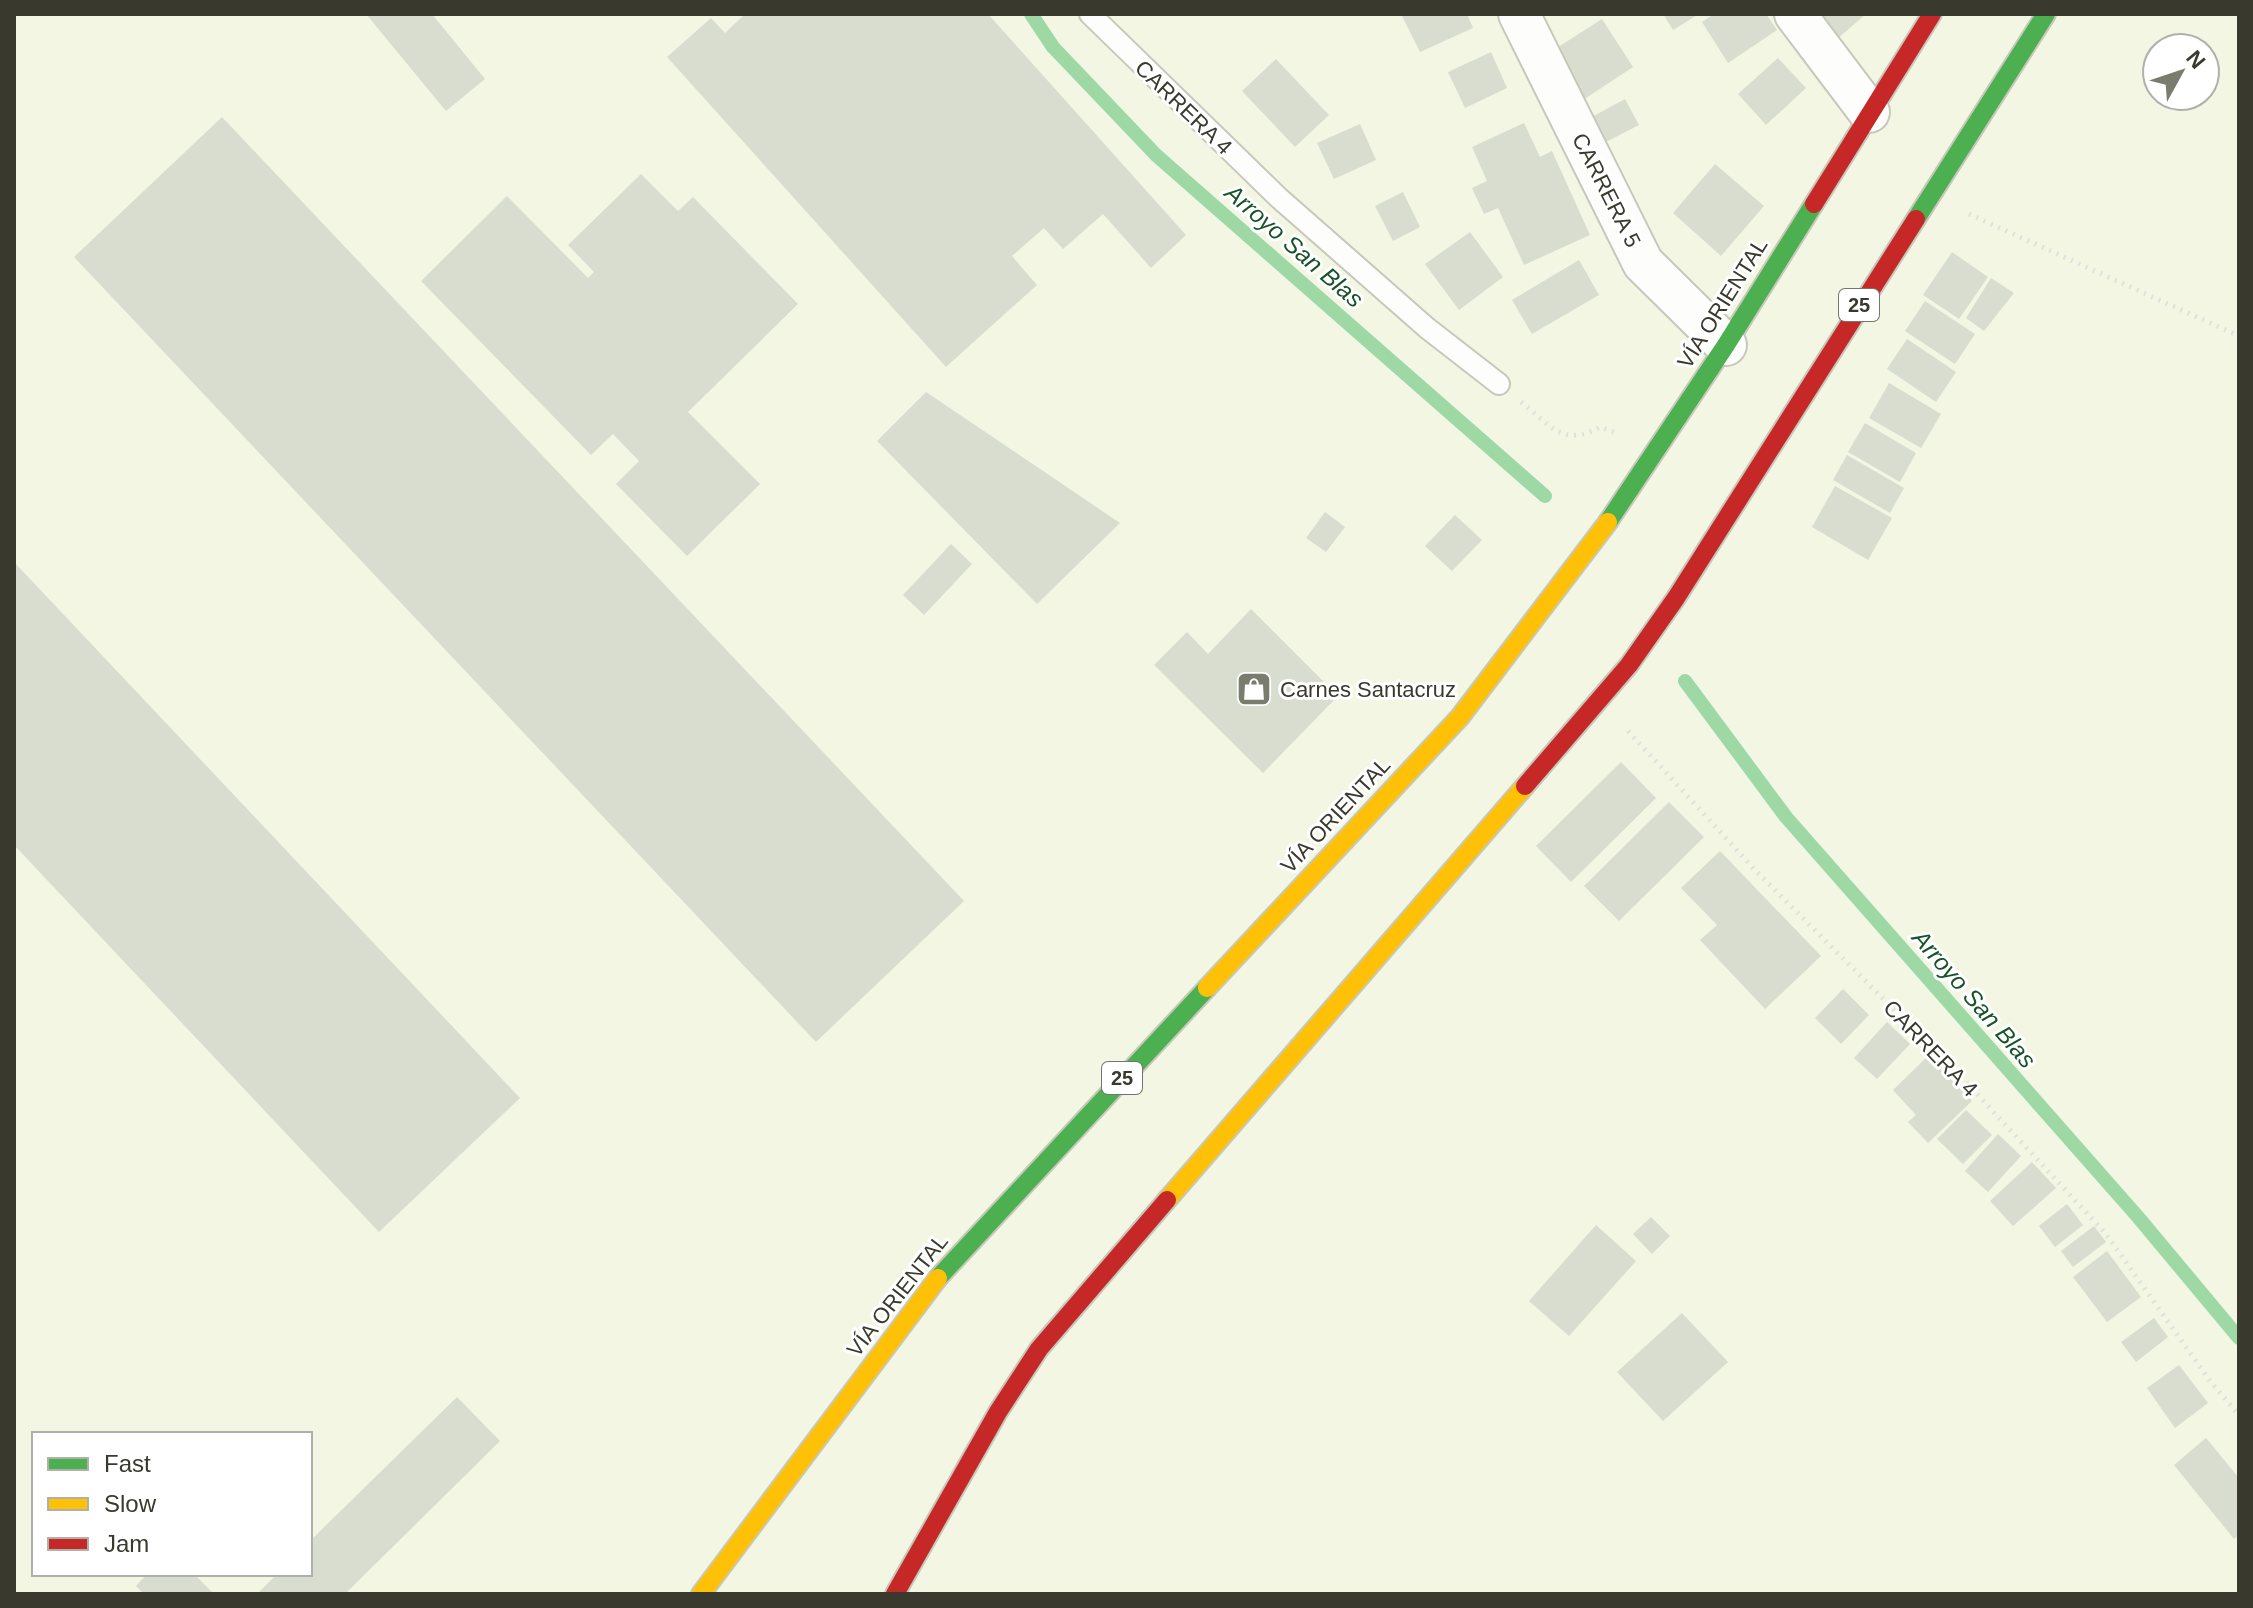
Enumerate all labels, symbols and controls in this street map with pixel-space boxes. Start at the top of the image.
north arrow [2141,32,2221,112]
text: N [2181,45,2211,74]
street label: CARRERA 4 [1130,55,1237,160]
street label: CARRERA 5 [1567,129,1646,251]
water label: Arroyo San Blas [1219,177,1369,313]
street label: VÍA ORIENTAL [1672,234,1772,373]
road number: 25 [1839,289,1879,321]
shop icon: Carnes Santacruz [1235,670,1273,708]
place label: Carnes Santacruz [1280,677,1456,702]
street label: VÍA ORIENTAL [1276,752,1395,878]
water label: Arroyo San Blas [1906,923,2041,1073]
street label: CARRERA 4 [1878,995,1983,1102]
road number: 25 [1102,1062,1142,1094]
street label: VÍA ORIENTAL [842,1229,953,1362]
legend [32,1432,312,1576]
text: Fast [104,1450,151,1477]
text: Slow [104,1490,157,1517]
text: Jam [104,1530,149,1557]

